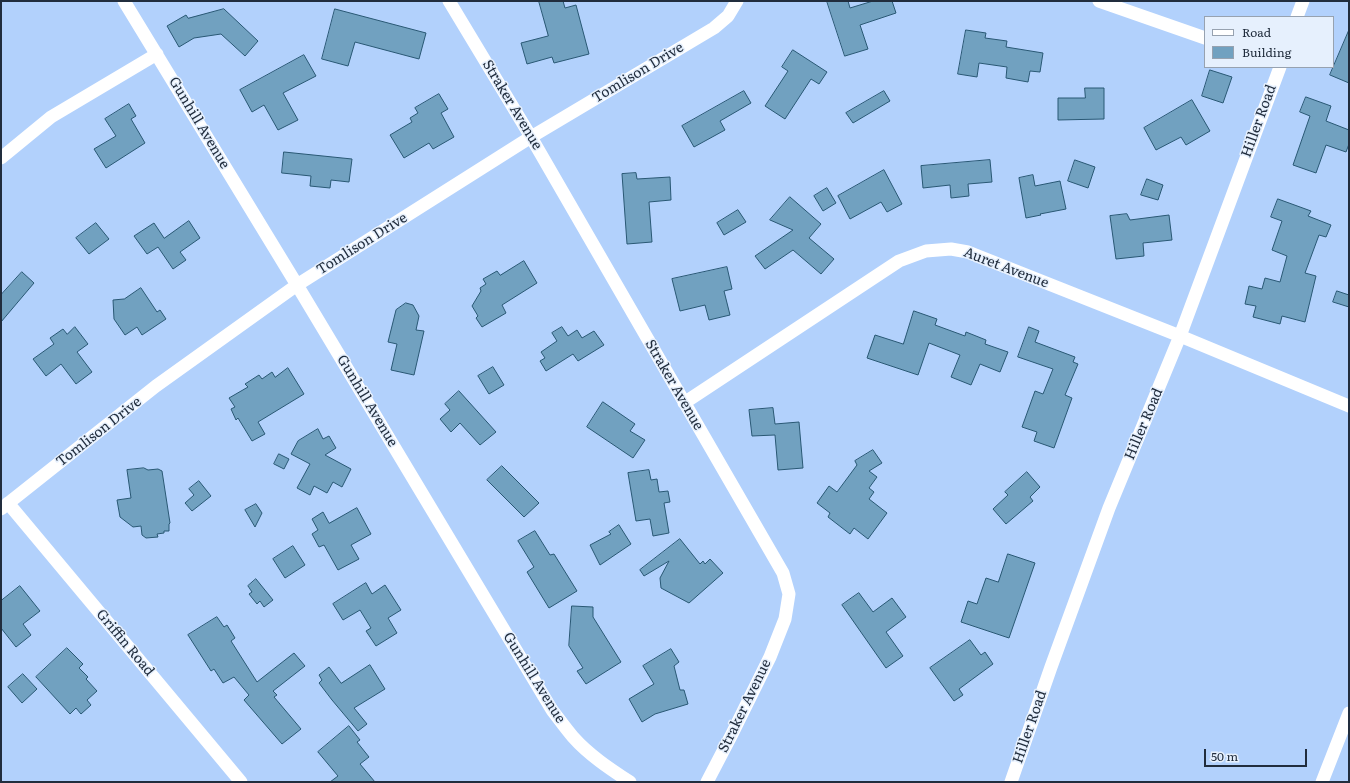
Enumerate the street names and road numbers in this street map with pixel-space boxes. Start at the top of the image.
street label: Tomlison Drive [589,39,687,107]
street label: Straker Avenue [479,57,545,153]
street label: Gunhill Avenue [165,74,233,172]
street label: Hiller Road [1238,82,1280,160]
street label: Tomlison Drive [314,209,410,279]
street label: Auret Avenue [961,244,1051,292]
street label: Straker Avenue [641,337,707,433]
street label: Gunhill Avenue [333,352,401,450]
street label: Hiller Road [1121,386,1167,462]
street label: Tomlison Drive [53,393,145,471]
street label: Griffin Road [92,606,158,680]
street label: Gunhill Avenue [499,629,569,727]
street label: Straker Avenue [715,657,775,755]
street label: Hiller Road [1010,688,1050,766]

